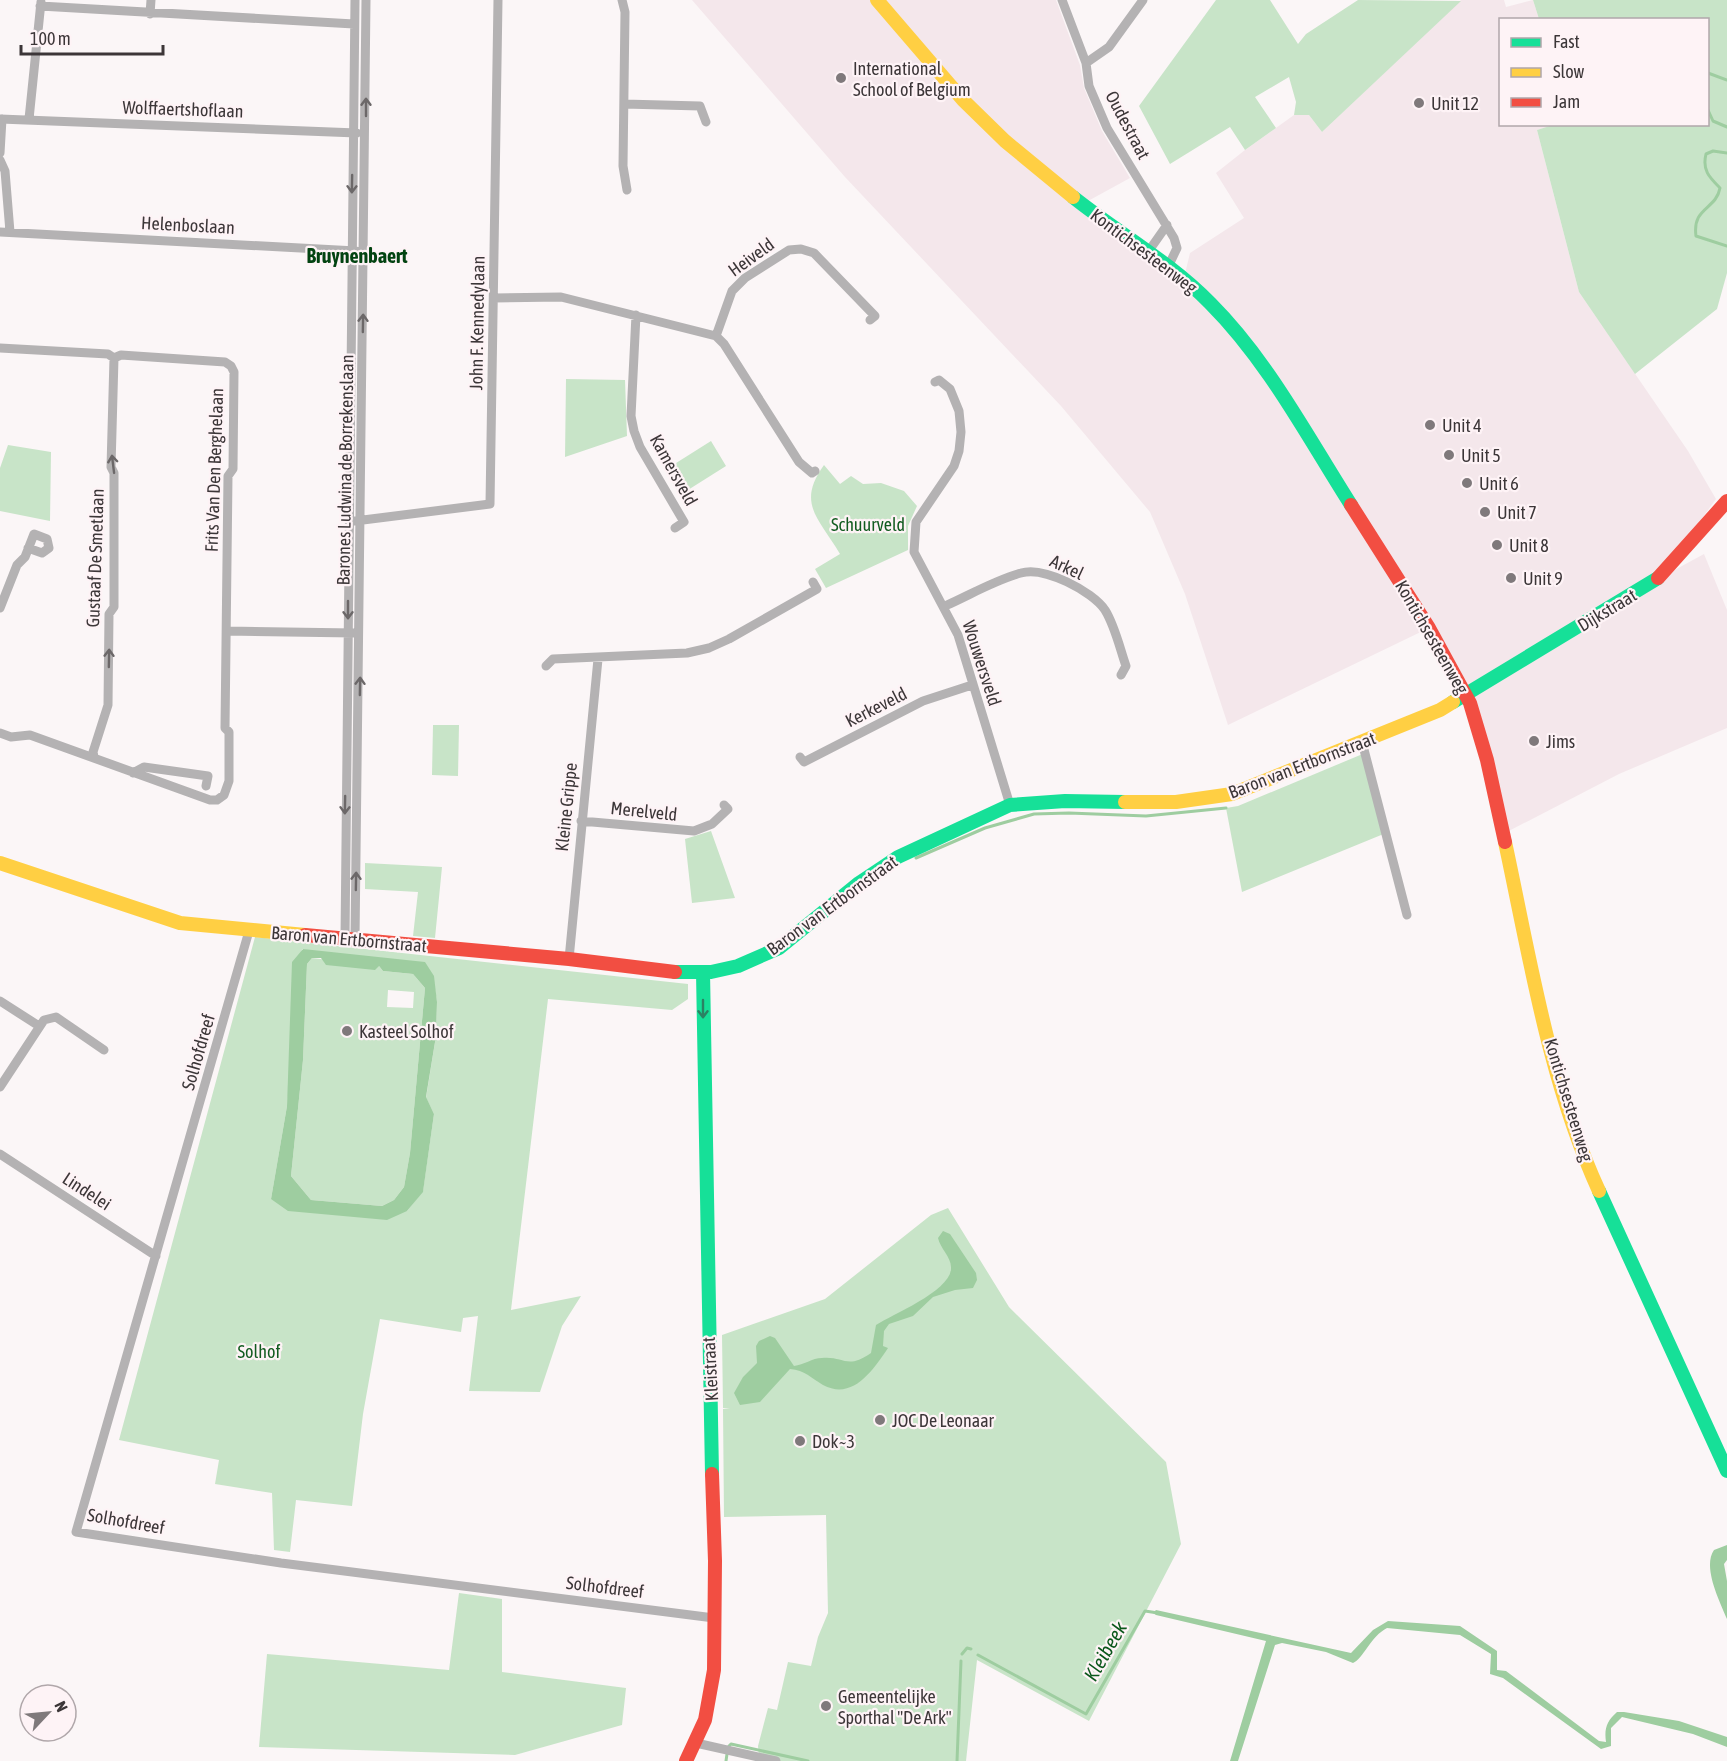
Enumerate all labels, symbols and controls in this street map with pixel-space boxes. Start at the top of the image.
scale bar [21,18,164,56]
legend [1499,18,1709,126]
text: 100 m [30,28,71,49]
text: Fast [1553,31,1580,52]
place label: International School of Belgium [853,58,971,100]
text: Slow [1553,61,1584,82]
marker: International School of Belgium [834,71,848,85]
street label: Oudestraat [1101,87,1155,163]
text: Jam [1553,91,1580,112]
place label: Unit 12 [1431,93,1479,114]
street label: Wolffaertshoflaan [122,96,244,122]
marker: Unit 12 [1412,96,1426,110]
one-way arrow [360,98,372,118]
one-way arrow [346,174,358,194]
street label: Kontichsesteenweg [1087,204,1202,298]
street label: Helenboslaan [141,212,235,238]
street label: Heiveld [724,233,778,281]
district label: Bruynenbaert [306,244,408,267]
street label: John F. Kennedylaan [465,256,489,390]
one-way arrow [357,314,369,334]
street label: Barones Ludwina de Borrekenslaan [332,354,358,586]
street label: Frits Van Den Berghelaan [201,388,227,552]
place label: Unit 4 [1442,415,1482,436]
marker: Unit 4 [1423,418,1437,432]
street label: Kamersveld [646,431,702,509]
place label: Unit 5 [1461,445,1501,466]
marker: Unit 5 [1442,448,1456,462]
one-way arrow [107,455,118,474]
place label: Unit 6 [1479,473,1519,494]
marker: Unit 6 [1460,476,1474,490]
street label: Gustaaf De Smetlaan [82,488,108,628]
place label: Unit 7 [1497,502,1537,523]
marker: Unit 7 [1478,505,1492,519]
park label: Schuurveld [831,514,905,535]
place label: Unit 8 [1509,535,1549,556]
marker: Unit 8 [1490,538,1504,552]
street label: Arkel [1047,550,1087,584]
place label: Unit 9 [1523,568,1563,589]
marker: Unit 9 [1504,571,1518,585]
street label: Kontichsesteenweg [1391,576,1473,698]
street label: Dijkstraat [1574,584,1640,636]
one-way arrow [342,600,354,620]
street label: Wouwersveld [958,618,1006,708]
one-way arrow [103,648,115,668]
one-way arrow [354,677,365,697]
street label: Kerkeveld [842,683,910,731]
street label: Baron van Ertbornstraat [1225,727,1379,803]
place label: Jims [1546,731,1575,752]
marker: Jims [1527,734,1541,748]
street label: Kleine Grippe [551,761,581,853]
one-way arrow [339,795,351,815]
street label: Merelveld [610,797,678,825]
street label: Baron van Ertbornstraat [763,851,901,959]
one-way arrow [350,872,362,892]
street label: Baron van Ertbornstraat [270,922,428,956]
one-way arrow [697,998,709,1018]
street label: Solhofdreef [177,1012,219,1092]
place label: Kasteel Solhof [359,1021,454,1042]
marker: Kasteel Solhof [340,1024,354,1038]
street label: Kontichsesteenweg [1540,1036,1598,1164]
street label: Lindelei [59,1168,115,1214]
street label: Kleistraat [698,1336,722,1402]
park label: Solhof [238,1341,281,1362]
place label: JOC De Leonaar [892,1410,995,1431]
marker: JOC De Leonaar [873,1413,887,1427]
place label: Dok~3 [812,1431,855,1452]
marker: Dok~3 [793,1434,807,1448]
street label: Solhofdreef [86,1504,166,1538]
street label: Solhofdreef [565,1572,645,1602]
water label: Kleibeek [1079,1617,1131,1685]
north arrow [18,1683,78,1743]
place label: Gemeentelijke Sporthal "De Ark" [838,1686,952,1728]
text: N [51,1698,72,1715]
marker: Gemeentelijke Sporthal "De Ark" [819,1699,833,1713]

